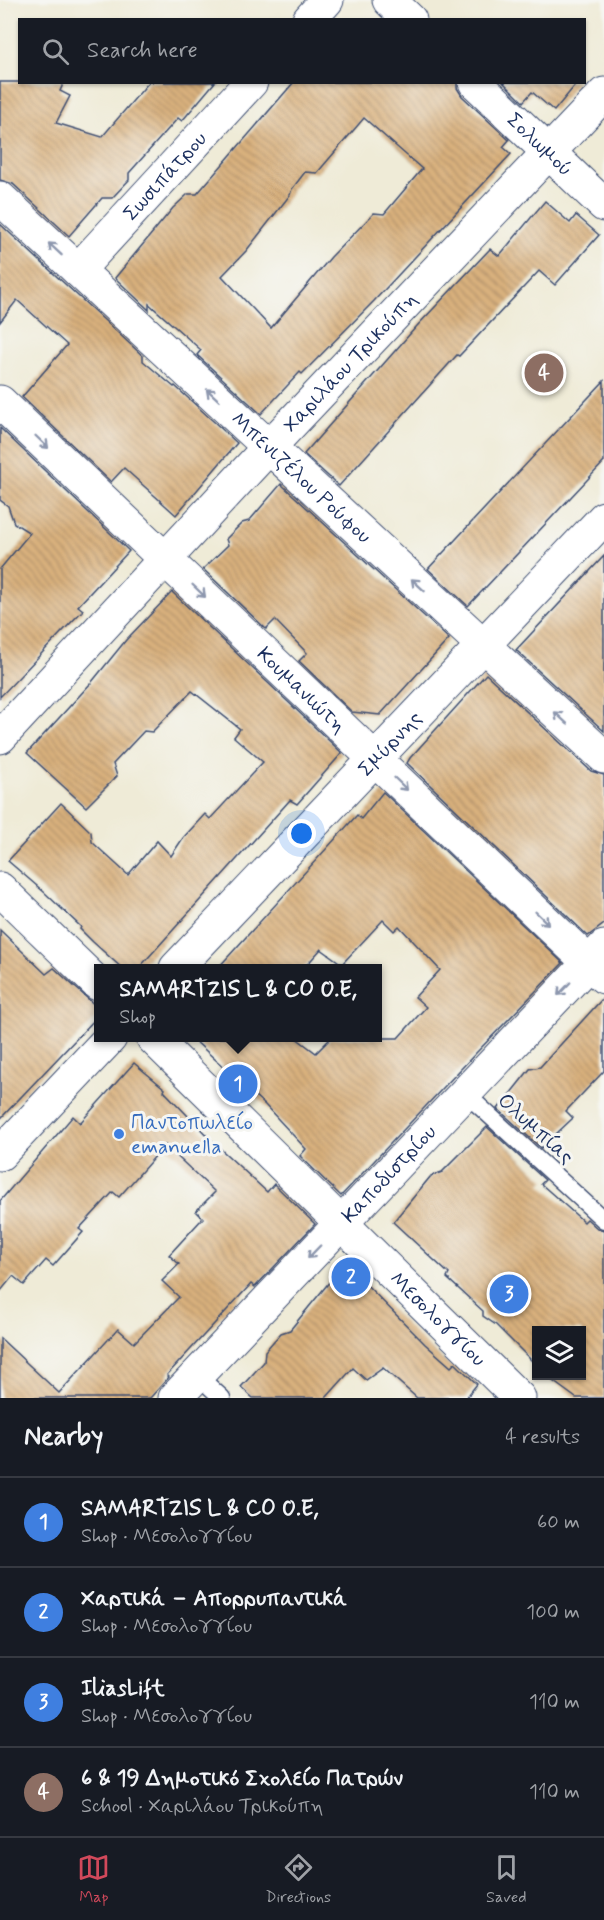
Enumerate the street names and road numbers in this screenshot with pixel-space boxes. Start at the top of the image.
street label: Σολωμού [500,106,579,183]
street label: Σωσιπάτρου [117,126,214,227]
street label: Χαριλάου Τρικούπη [277,286,424,439]
street label: Μπενιζέλου Ρούφου [225,406,377,550]
street label: Κουμανιώτη [250,641,352,740]
street label: Σμύρνης [352,705,428,783]
street label: Ολυμπίας [491,1087,580,1171]
street label: Καποδιστρίου [336,1119,443,1229]
street label: Μεσολογγίου [383,1265,492,1373]

